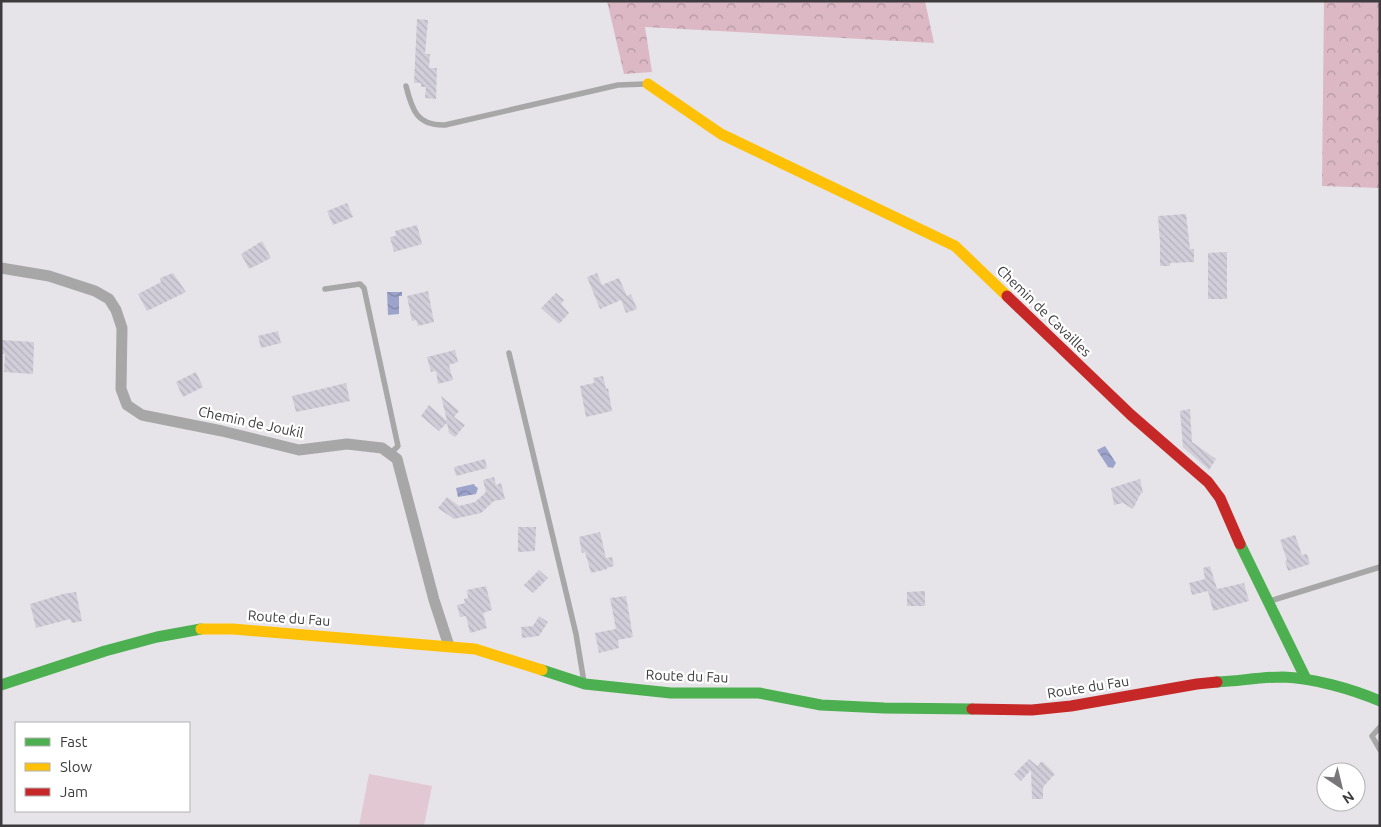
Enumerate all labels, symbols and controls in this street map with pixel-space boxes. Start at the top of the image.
street label: Chemin de Cavailles [994,262,1094,360]
street label: Chemin de Joukil [197,403,305,441]
street label: Route du Fau [247,607,331,629]
street label: Route du Fau [645,667,729,685]
street label: Route du Fau [1046,673,1130,701]
legend [15,722,190,812]
text: Fast [60,733,88,750]
text: Slow [60,758,93,775]
north arrow [1316,762,1366,812]
text: Jam [60,783,88,800]
text: N [1340,788,1357,807]

